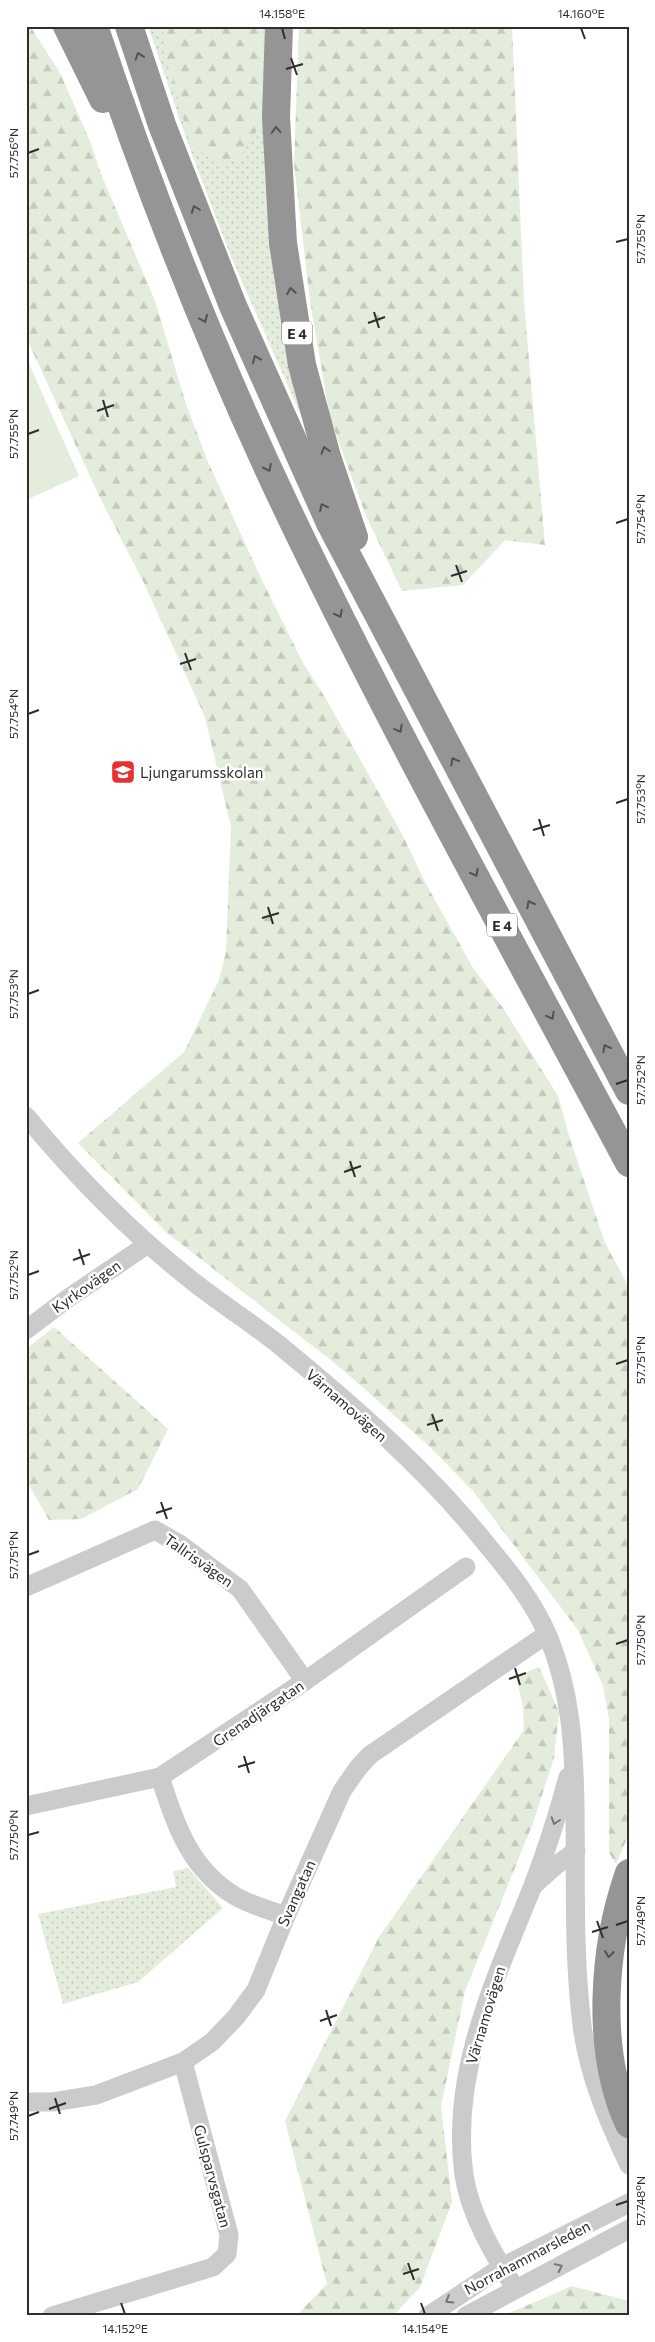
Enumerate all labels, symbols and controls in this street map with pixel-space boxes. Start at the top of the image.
text: 14.158°E [259,6,305,20]
text: 14.160°E [557,6,605,20]
one-way arrow [135,53,145,61]
one-way arrow [271,125,282,133]
text: 57.756°N [6,128,20,178]
one-way arrow [191,205,201,214]
text: 57.755°N [633,214,647,264]
one-way arrow [286,287,296,296]
one-way arrow [197,314,208,323]
road number: E 4 [282,322,312,344]
one-way arrow [252,355,263,364]
text: 57.755°N [6,409,20,459]
one-way arrow [321,446,331,454]
one-way arrow [262,463,273,472]
text: 57.754°N [633,494,647,544]
one-way arrow [319,503,330,512]
one-way arrow [333,609,343,618]
text: 57.754°N [6,689,20,739]
one-way arrow [392,724,402,733]
one-way arrow [450,757,460,766]
school or university icon: Ljungarumsskolan [110,759,136,785]
place label: Ljungarumsskolan [140,763,263,781]
text: 57.753°N [633,774,647,824]
one-way arrow [469,868,479,877]
one-way arrow [526,901,536,910]
road number: E 4 [487,914,517,936]
text: 57.753°N [6,969,20,1019]
one-way arrow [545,1011,555,1020]
one-way arrow [602,1044,612,1053]
text: 57.752°N [633,1055,647,1105]
text: 57.752°N [6,1250,20,1300]
street label: Kyrkovägen [48,1256,124,1316]
text: 57.751°N [633,1336,647,1384]
street label: Värnamovägen [303,1365,391,1445]
street label: Tallrisvägen [161,1530,237,1590]
text: 57.751°N [6,1531,20,1579]
text: 57.750°N [633,1615,647,1665]
street label: Grenadjärgatan [209,1676,307,1750]
text: 57.750°N [6,1810,20,1860]
one-way arrow [550,1817,560,1825]
street label: Svangatan [273,1857,319,1929]
text: 57.749°N [633,1896,647,1946]
one-way arrow [604,1950,615,1958]
street label: Värnamovägen [462,1964,508,2066]
text: 57.749°N [6,2091,20,2141]
street label: Gulsparvsgatan [191,2123,235,2229]
text: 57.748°N [633,2176,647,2226]
street label: Norrahammarsleden [461,2216,593,2298]
one-way arrow [554,2263,563,2273]
one-way arrow [446,2294,455,2303]
text: 14.152°E [102,2321,148,2335]
text: 14.154°E [402,2321,448,2335]

